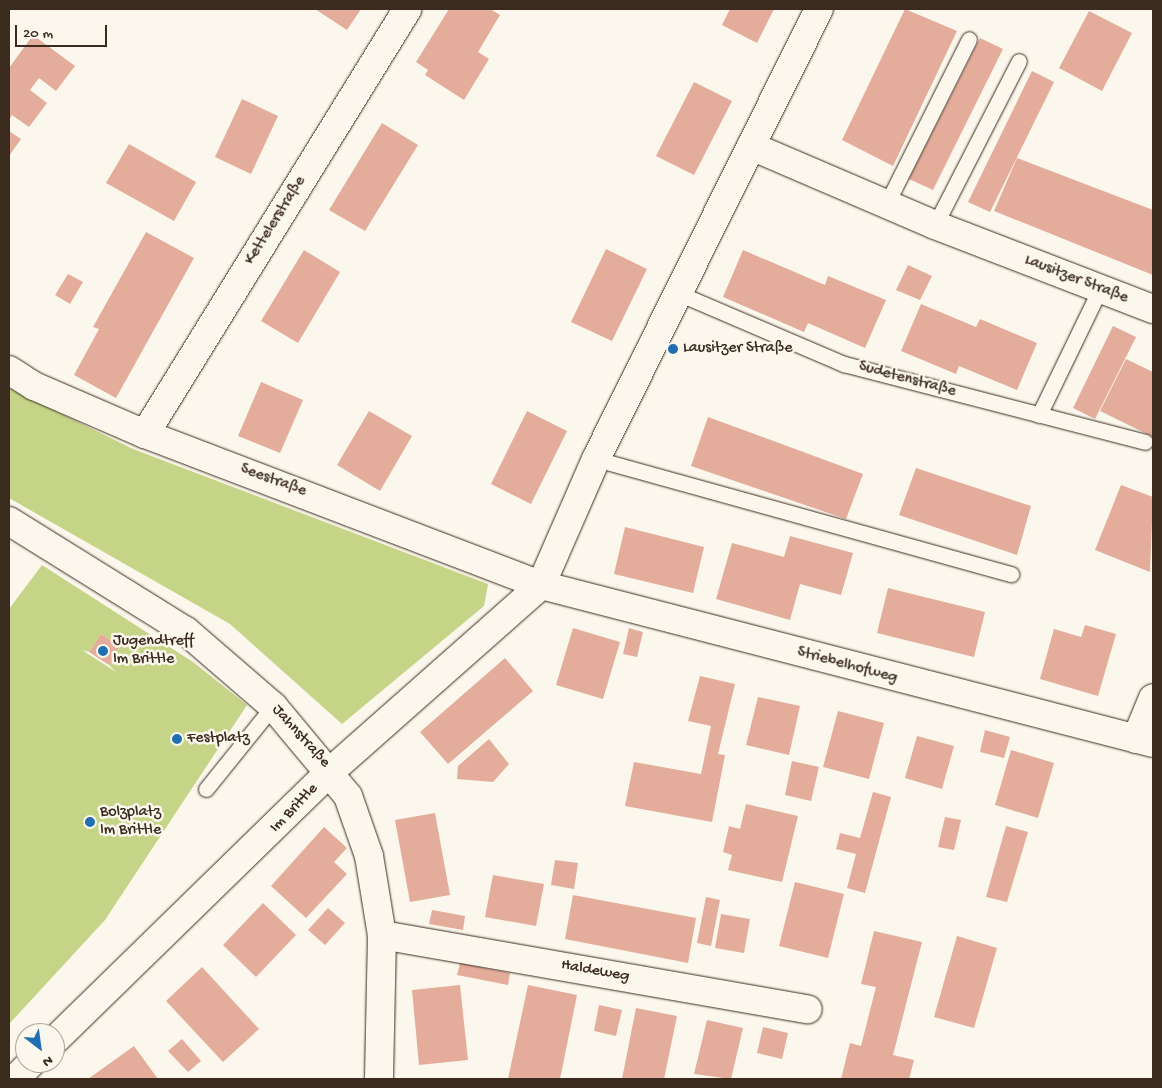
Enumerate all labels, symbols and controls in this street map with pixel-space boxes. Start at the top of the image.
scale bar [18,15,110,47]
text: 20 m [23,25,53,43]
street label: Kettelerstraße [241,173,311,269]
street label: Lausitzer Straße [1021,251,1131,309]
place label: Lausitzer Straße [683,339,792,359]
marker: Lausitzer Straße [667,343,679,355]
street label: Sudetenstraße [856,358,958,402]
street label: Seestraße [237,460,309,502]
place label: Jugendtreff Im Brittle [113,632,194,670]
street label: Striebelhofweg [795,643,899,689]
marker: Jugendtreff Im Brittle [97,645,109,657]
street label: Jahnstraße [267,701,333,773]
place label: Festplatz [187,729,250,749]
marker: Festplatz [171,733,183,745]
street label: Im Brittle [267,780,323,838]
place label: Bolzplatz Im Brittle [100,803,161,841]
marker: Bolzplatz Im Brittle [84,816,96,828]
street label: Haldeweg [559,957,631,987]
north arrow [15,1023,65,1073]
text: N [39,1051,55,1070]

